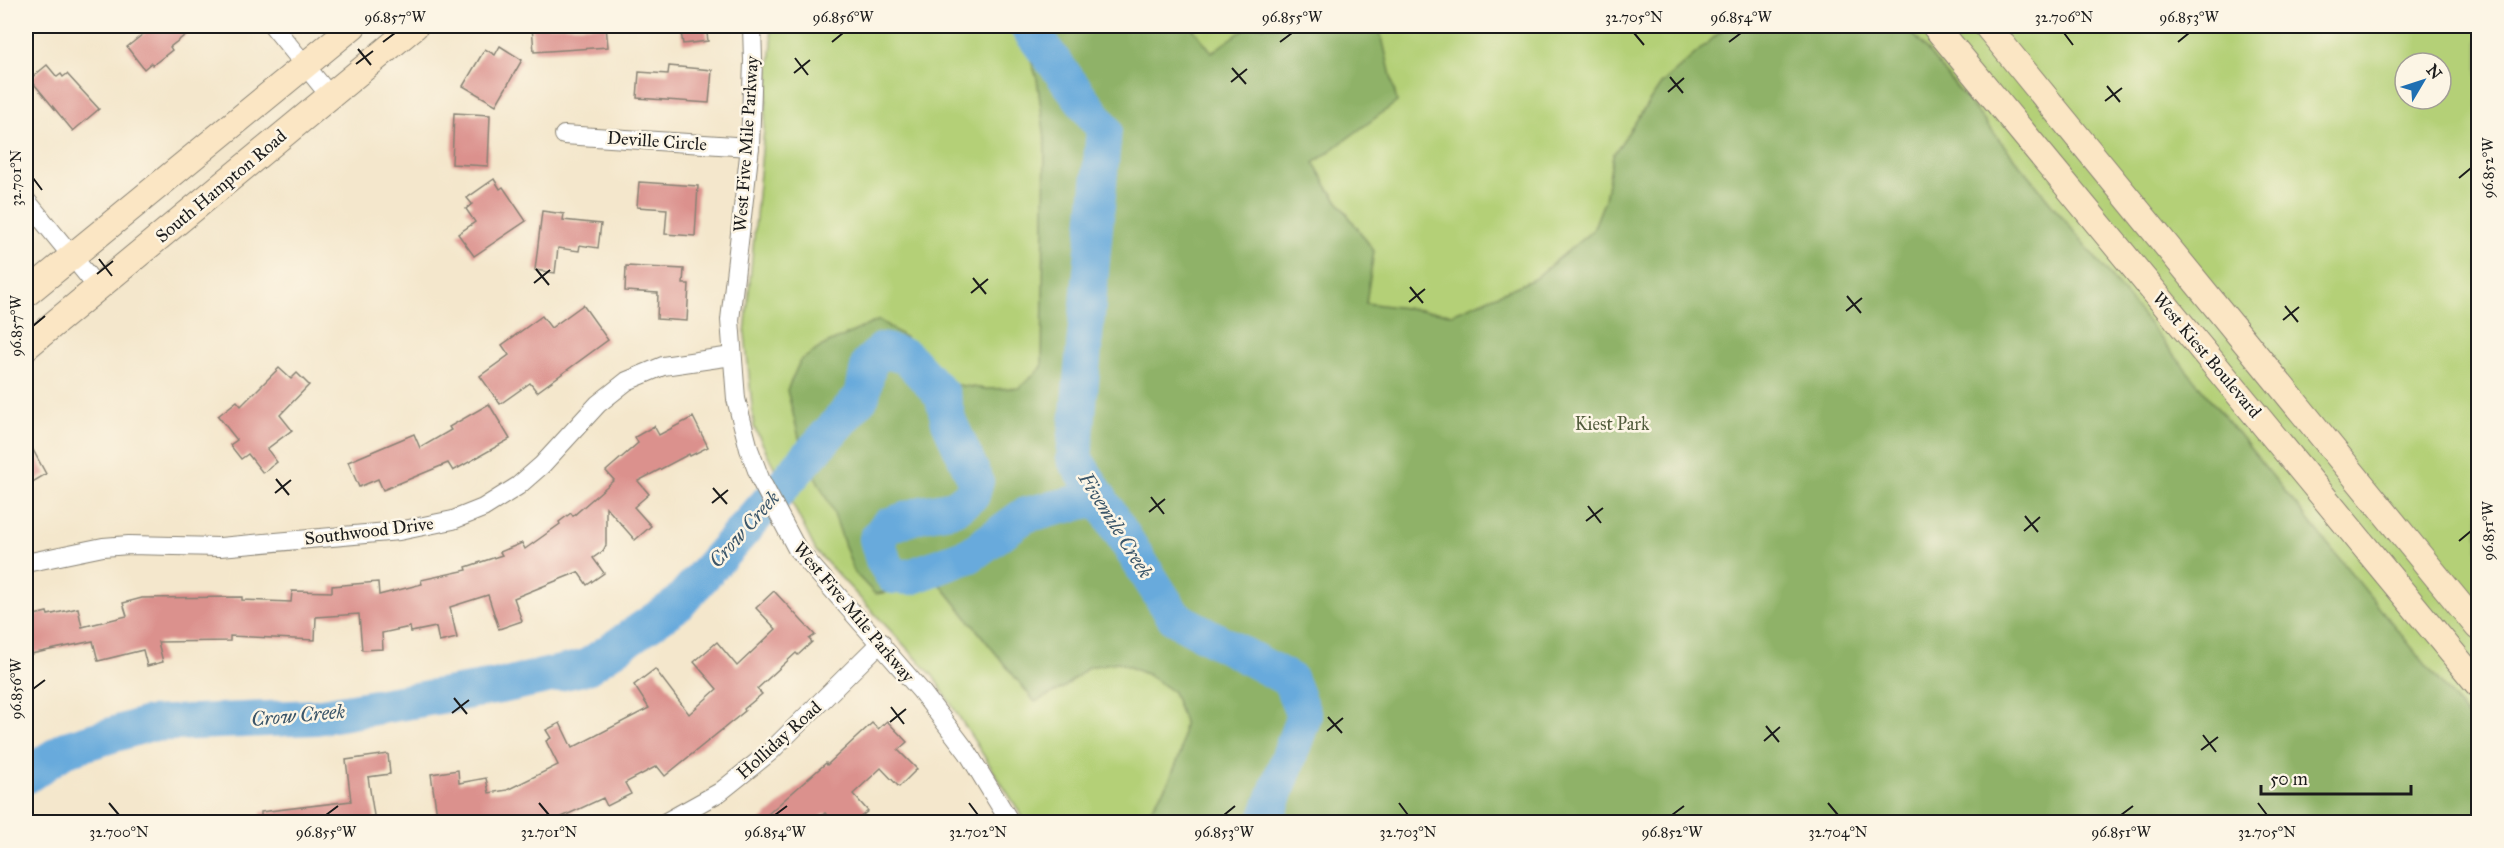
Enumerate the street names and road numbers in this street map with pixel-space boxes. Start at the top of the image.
street label: West Five Mile Parkway [729,55,763,233]
street label: South Hampton Road [151,125,291,247]
street label: Deville Circle [606,127,708,155]
street label: West Kiest Boulevard [2148,288,2266,422]
street label: Southwood Drive [303,512,435,550]
street label: West Five Mile Parkway [789,537,920,687]
street label: Holliday Road [732,696,826,784]

